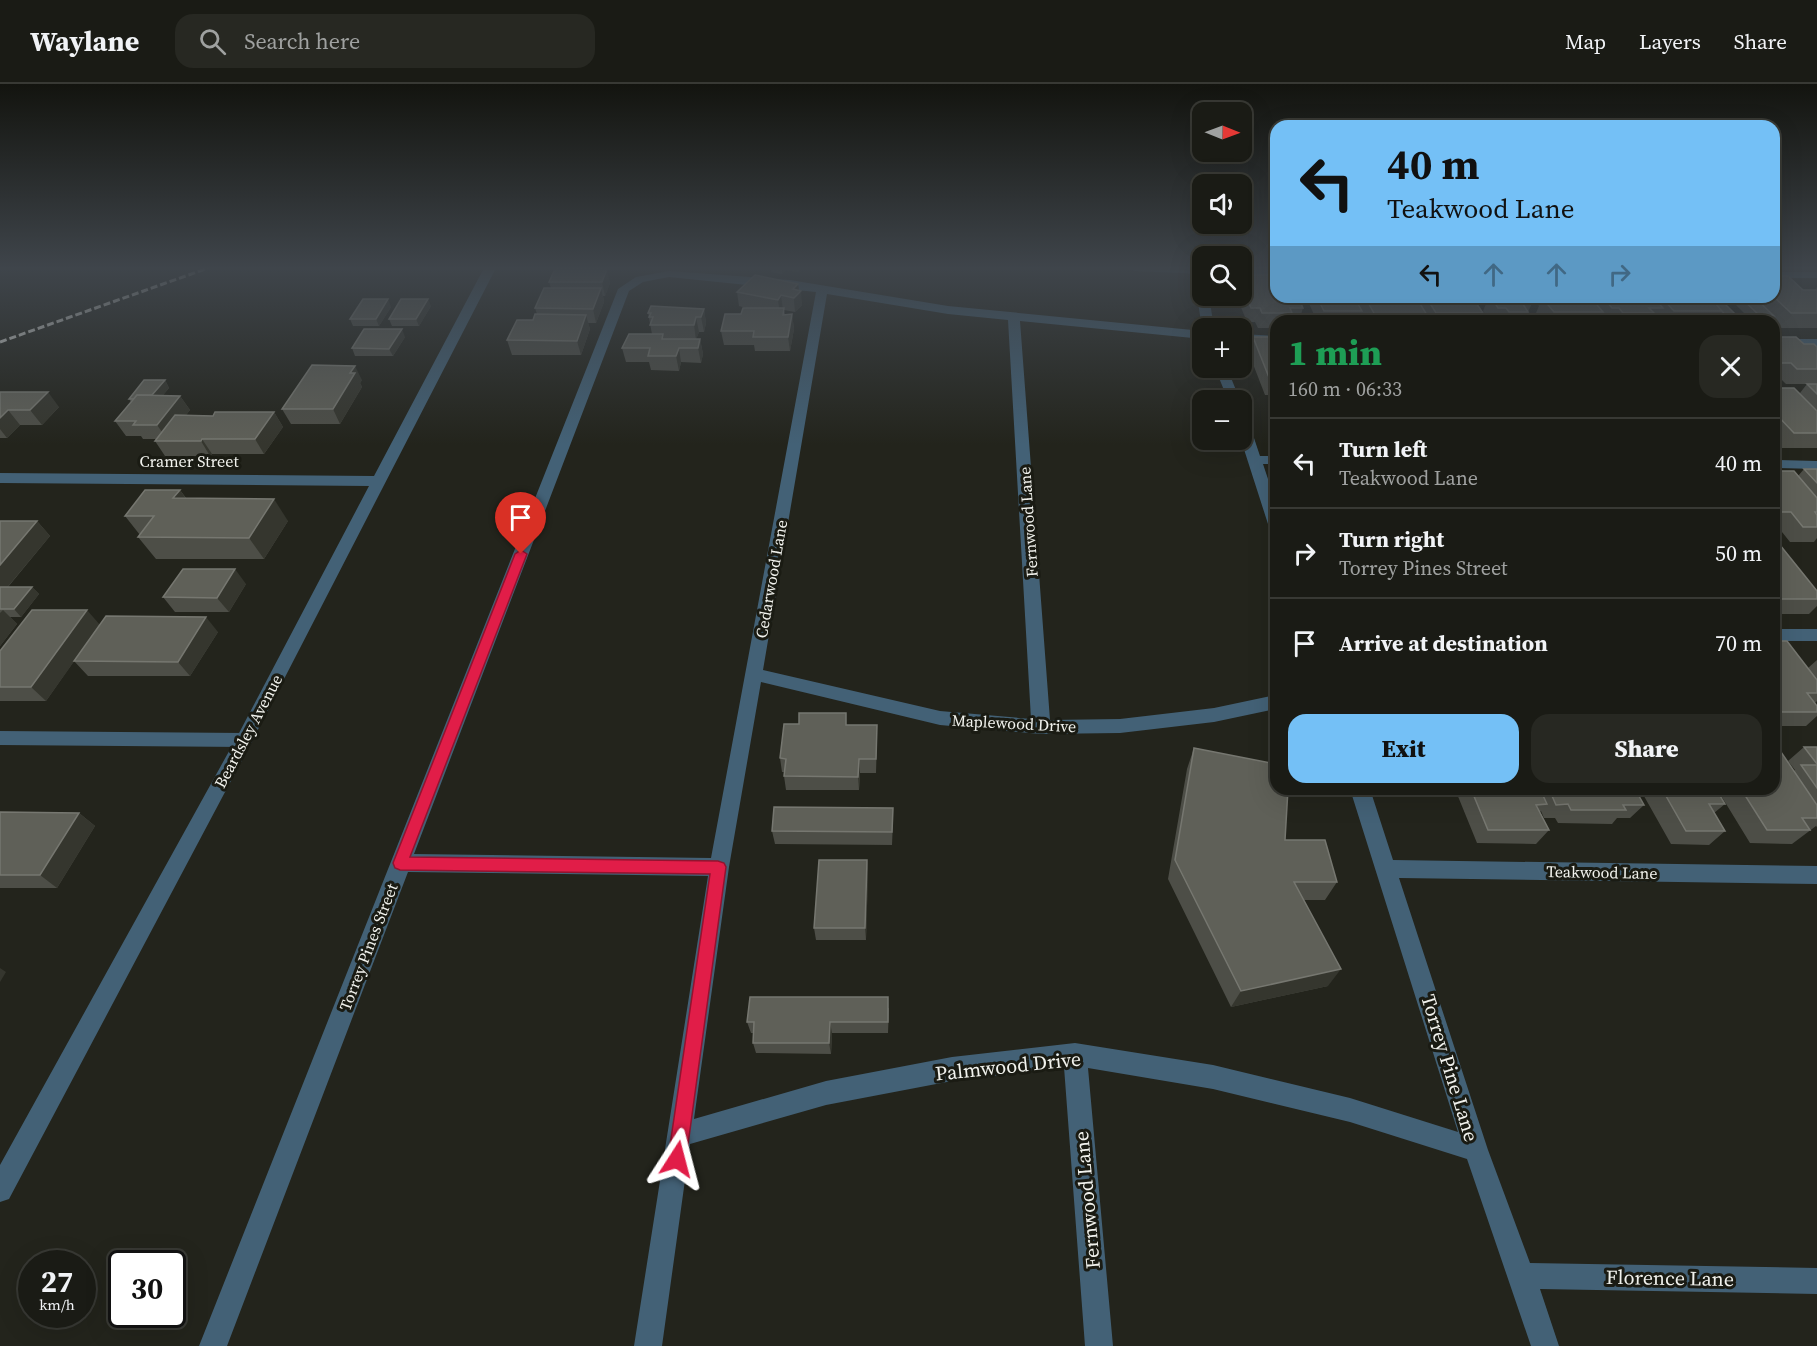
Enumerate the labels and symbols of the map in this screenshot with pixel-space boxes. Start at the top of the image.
north arrow [1192,102,1252,162]
street label: Cramer Street [139,450,239,472]
street label: Fernwood Lane [1013,466,1043,578]
pin [495,492,546,554]
street label: Cedarwood Lane [750,518,792,640]
street label: Beardsley Avenue [209,670,287,792]
street label: Maplewood Drive [951,709,1077,737]
street label: Teakwood Lane [1546,860,1658,884]
street label: Torrey Pines Street [334,879,403,1014]
street label: Torrey Pine Lane [1414,991,1486,1145]
street label: Palmwood Drive [934,1044,1082,1088]
position arrow [645,1127,709,1191]
street label: Fernwood Lane [1067,1130,1107,1270]
speed limit sign: 30 [108,1250,186,1328]
street label: Florence Lane [1606,1263,1734,1293]

